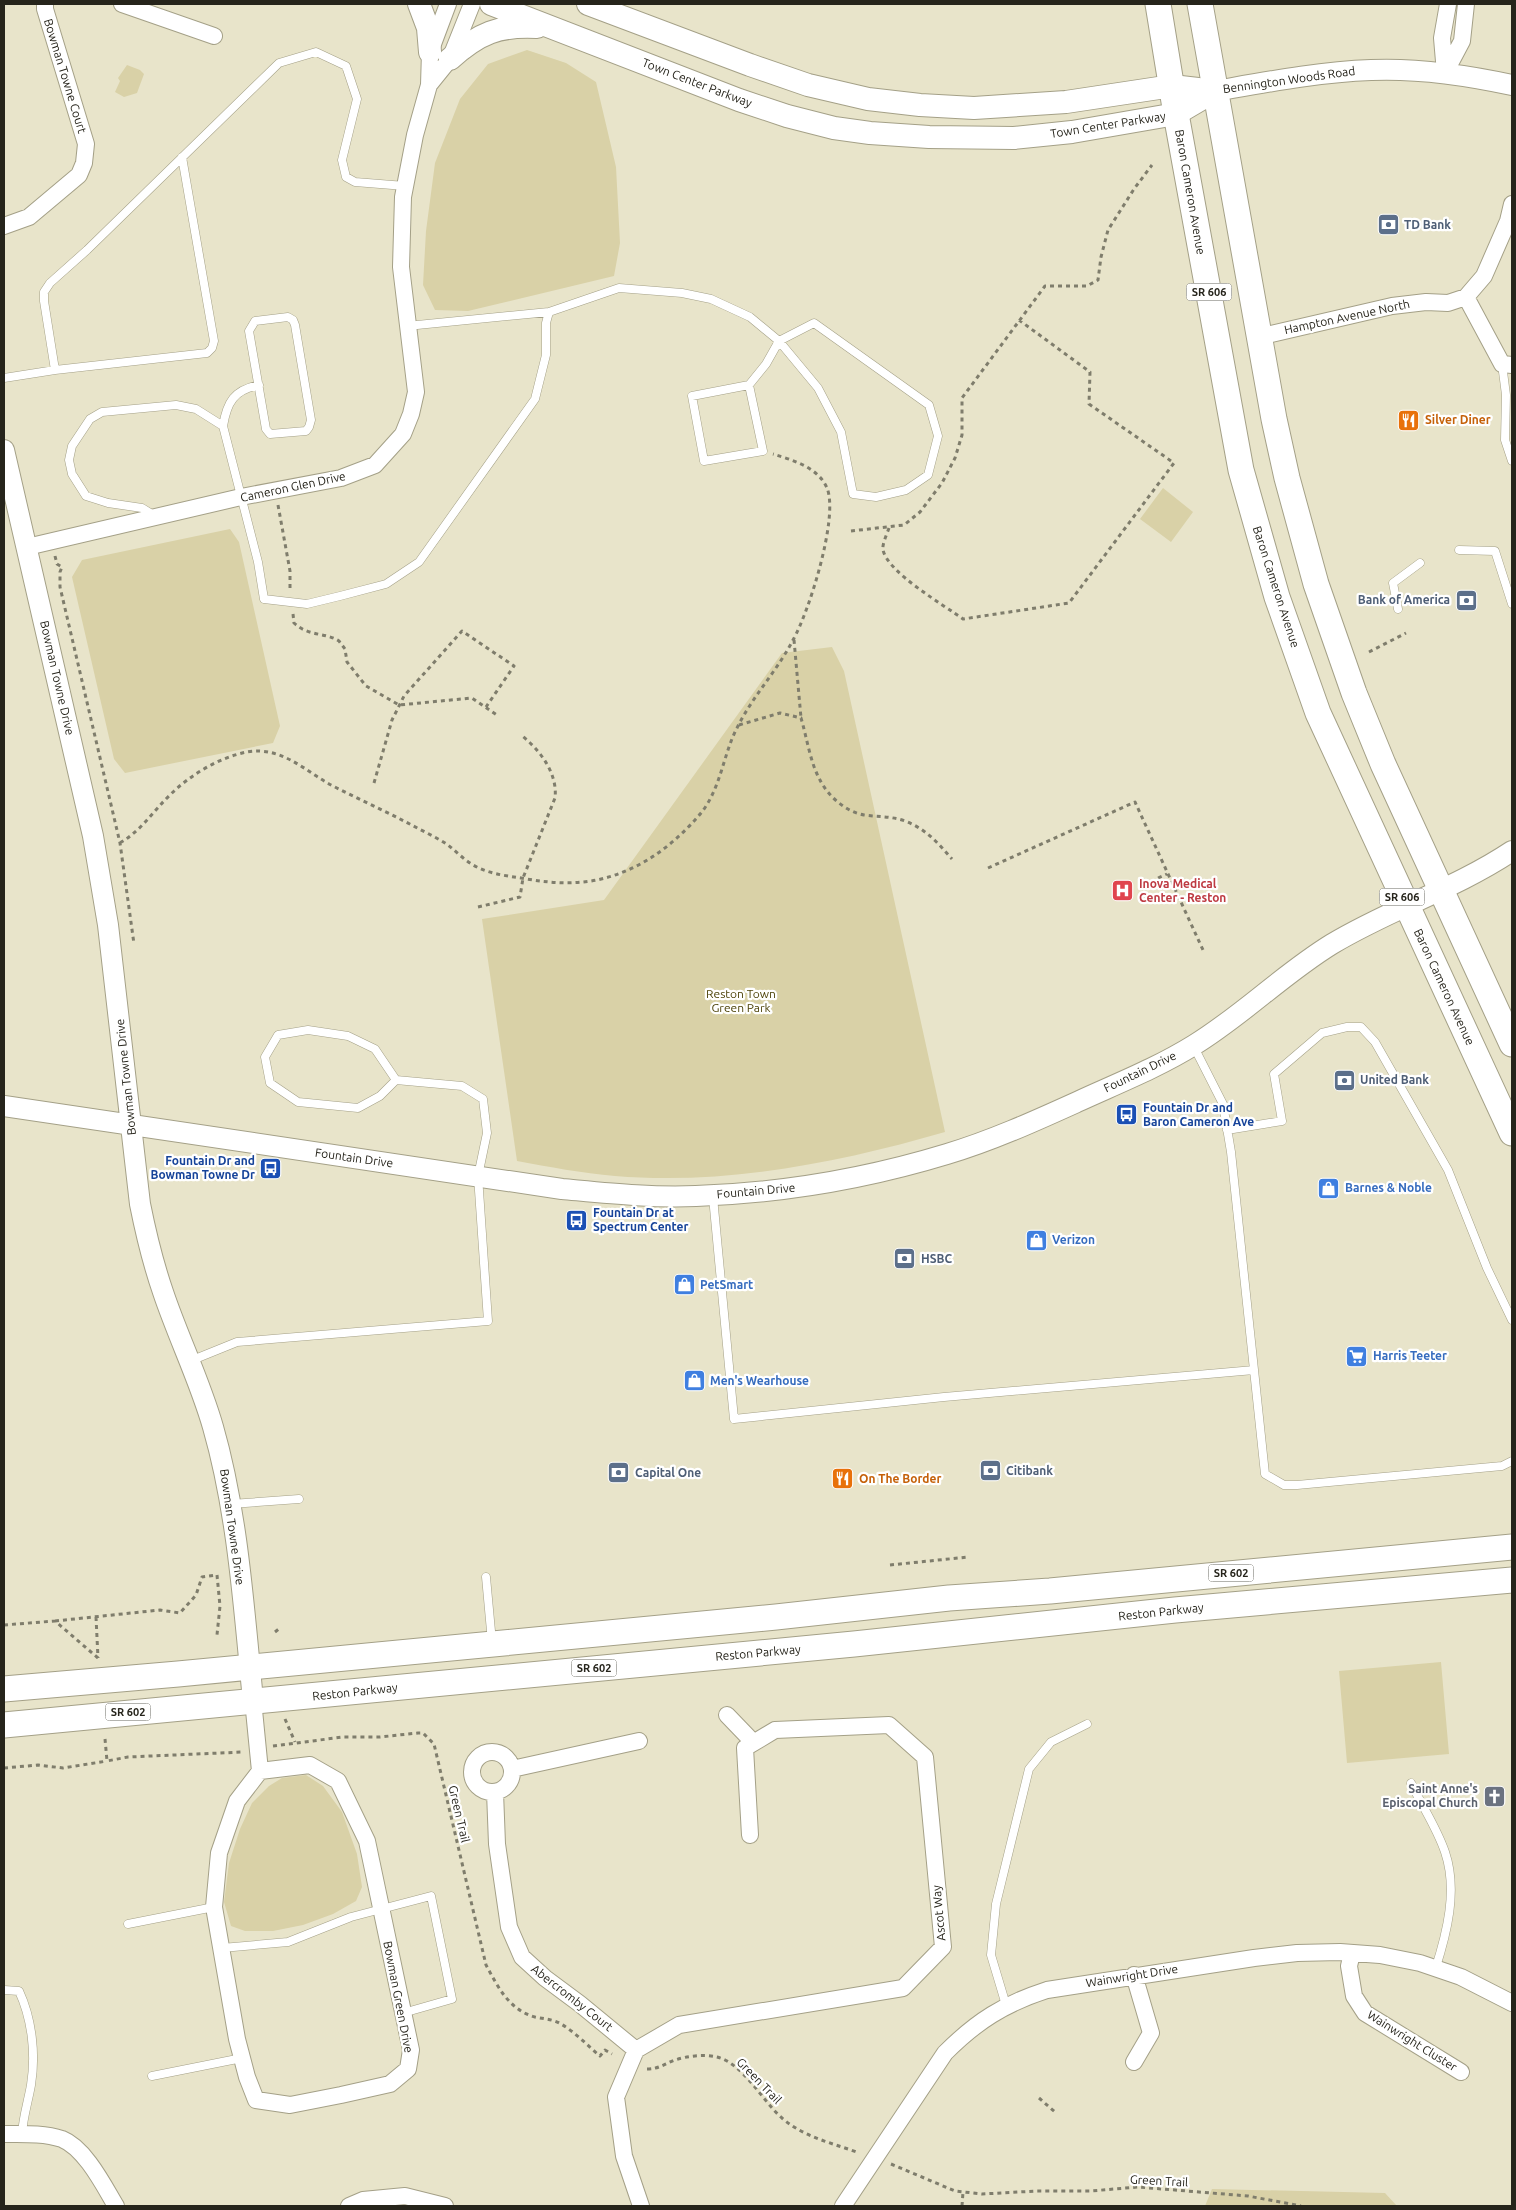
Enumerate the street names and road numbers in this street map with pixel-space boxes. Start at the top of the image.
street label: Bowman Towne Court [42,17,89,135]
street label: Town Center Parkway [640,56,754,110]
street label: Bennington Woods Road [1222,64,1356,95]
street label: Town Center Parkway [1049,109,1167,140]
street label: Baron Cameron Avenue [1173,128,1208,256]
road number: SR 606 [1186,284,1232,300]
street label: Hampton Avenue North [1283,297,1411,336]
street label: Cameron Glen Drive [239,469,347,504]
street label: Baron Cameron Avenue [1251,524,1302,649]
street label: Bowman Towne Drive [38,619,77,736]
road number: SR 606 [1380,889,1424,906]
street label: Baron Cameron Avenue [1412,926,1477,1047]
street label: Bowman Towne Drive [113,1018,138,1136]
street label: Fountain Drive [1102,1048,1178,1095]
street label: Fountain Drive [314,1146,394,1169]
street label: Fountain Drive [716,1181,796,1200]
street label: Bowman Towne Drive [218,1468,247,1586]
road number: SR 602 [1208,1565,1254,1582]
street label: Reston Parkway [1118,1601,1204,1622]
street label: Reston Parkway [715,1642,801,1663]
road number: SR 602 [572,1660,616,1676]
street label: Reston Parkway [312,1681,398,1702]
road number: SR 602 [106,1704,150,1720]
street label: Green Trail [447,1784,472,1844]
street label: Ascot Way [930,1884,947,1942]
street label: Bowman Green Drive [381,1940,416,2054]
street label: Abercromby Court [529,1962,616,2034]
street label: Wainwright Drive [1085,1962,1179,1989]
street label: Wainwright Cluster [1365,2008,1460,2074]
street label: Green Trail [734,2055,784,2106]
street label: Green Trail [1130,2172,1189,2189]

